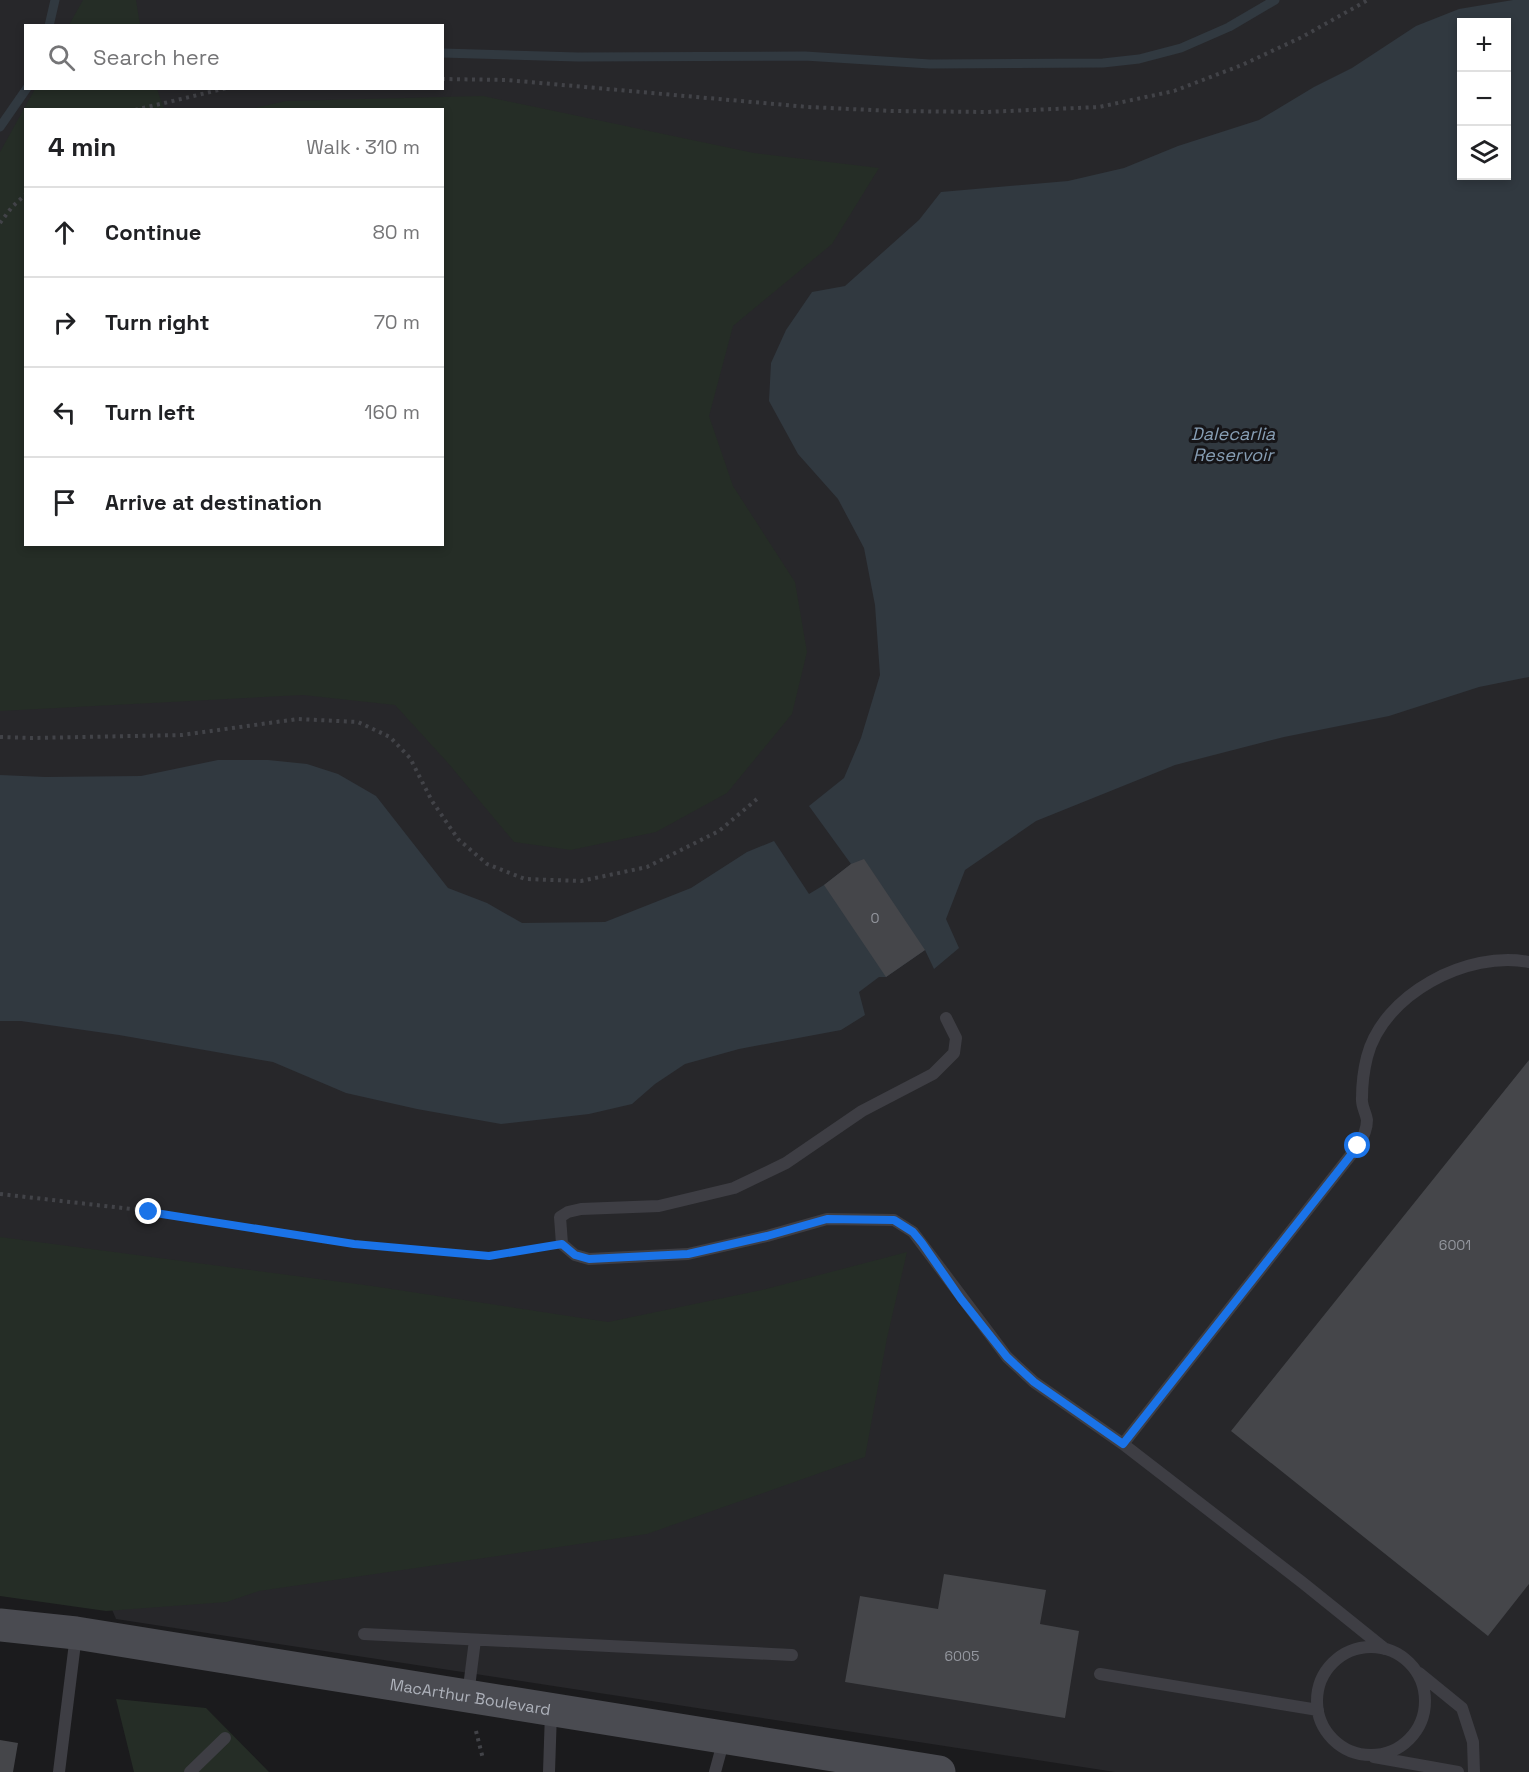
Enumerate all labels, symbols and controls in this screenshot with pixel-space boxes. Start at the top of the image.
map controls [1457,18,1511,180]
button: + [1457,18,1511,72]
search box [24,24,444,90]
icon: search [45,41,78,74]
text: Search here [93,43,220,71]
button: − [1457,72,1511,126]
button: layers [1457,126,1511,180]
text: 4 min [48,130,116,164]
text: Walk · 310 m [306,134,420,160]
icon: ahead [48,216,81,249]
text: Continue [105,218,201,246]
text: 80 m [372,219,420,245]
icon: right [48,306,81,339]
text: Turn right [105,308,210,336]
text: 70 m [374,309,420,335]
icon: left [48,396,81,429]
text: Turn left [105,398,195,426]
text: 160 m [364,399,420,425]
water label: Dalecarlia Reservoir [1191,422,1276,466]
icon: arrive [48,486,81,519]
text: Arrive at destination [105,488,322,516]
house number: 0 [871,909,880,927]
route start [1344,1132,1370,1158]
route end [135,1198,161,1224]
house number: 6001 [1439,1236,1471,1254]
house number: 6005 [945,1647,979,1665]
street label: MacArthur Boulevard [388,1674,552,1720]

